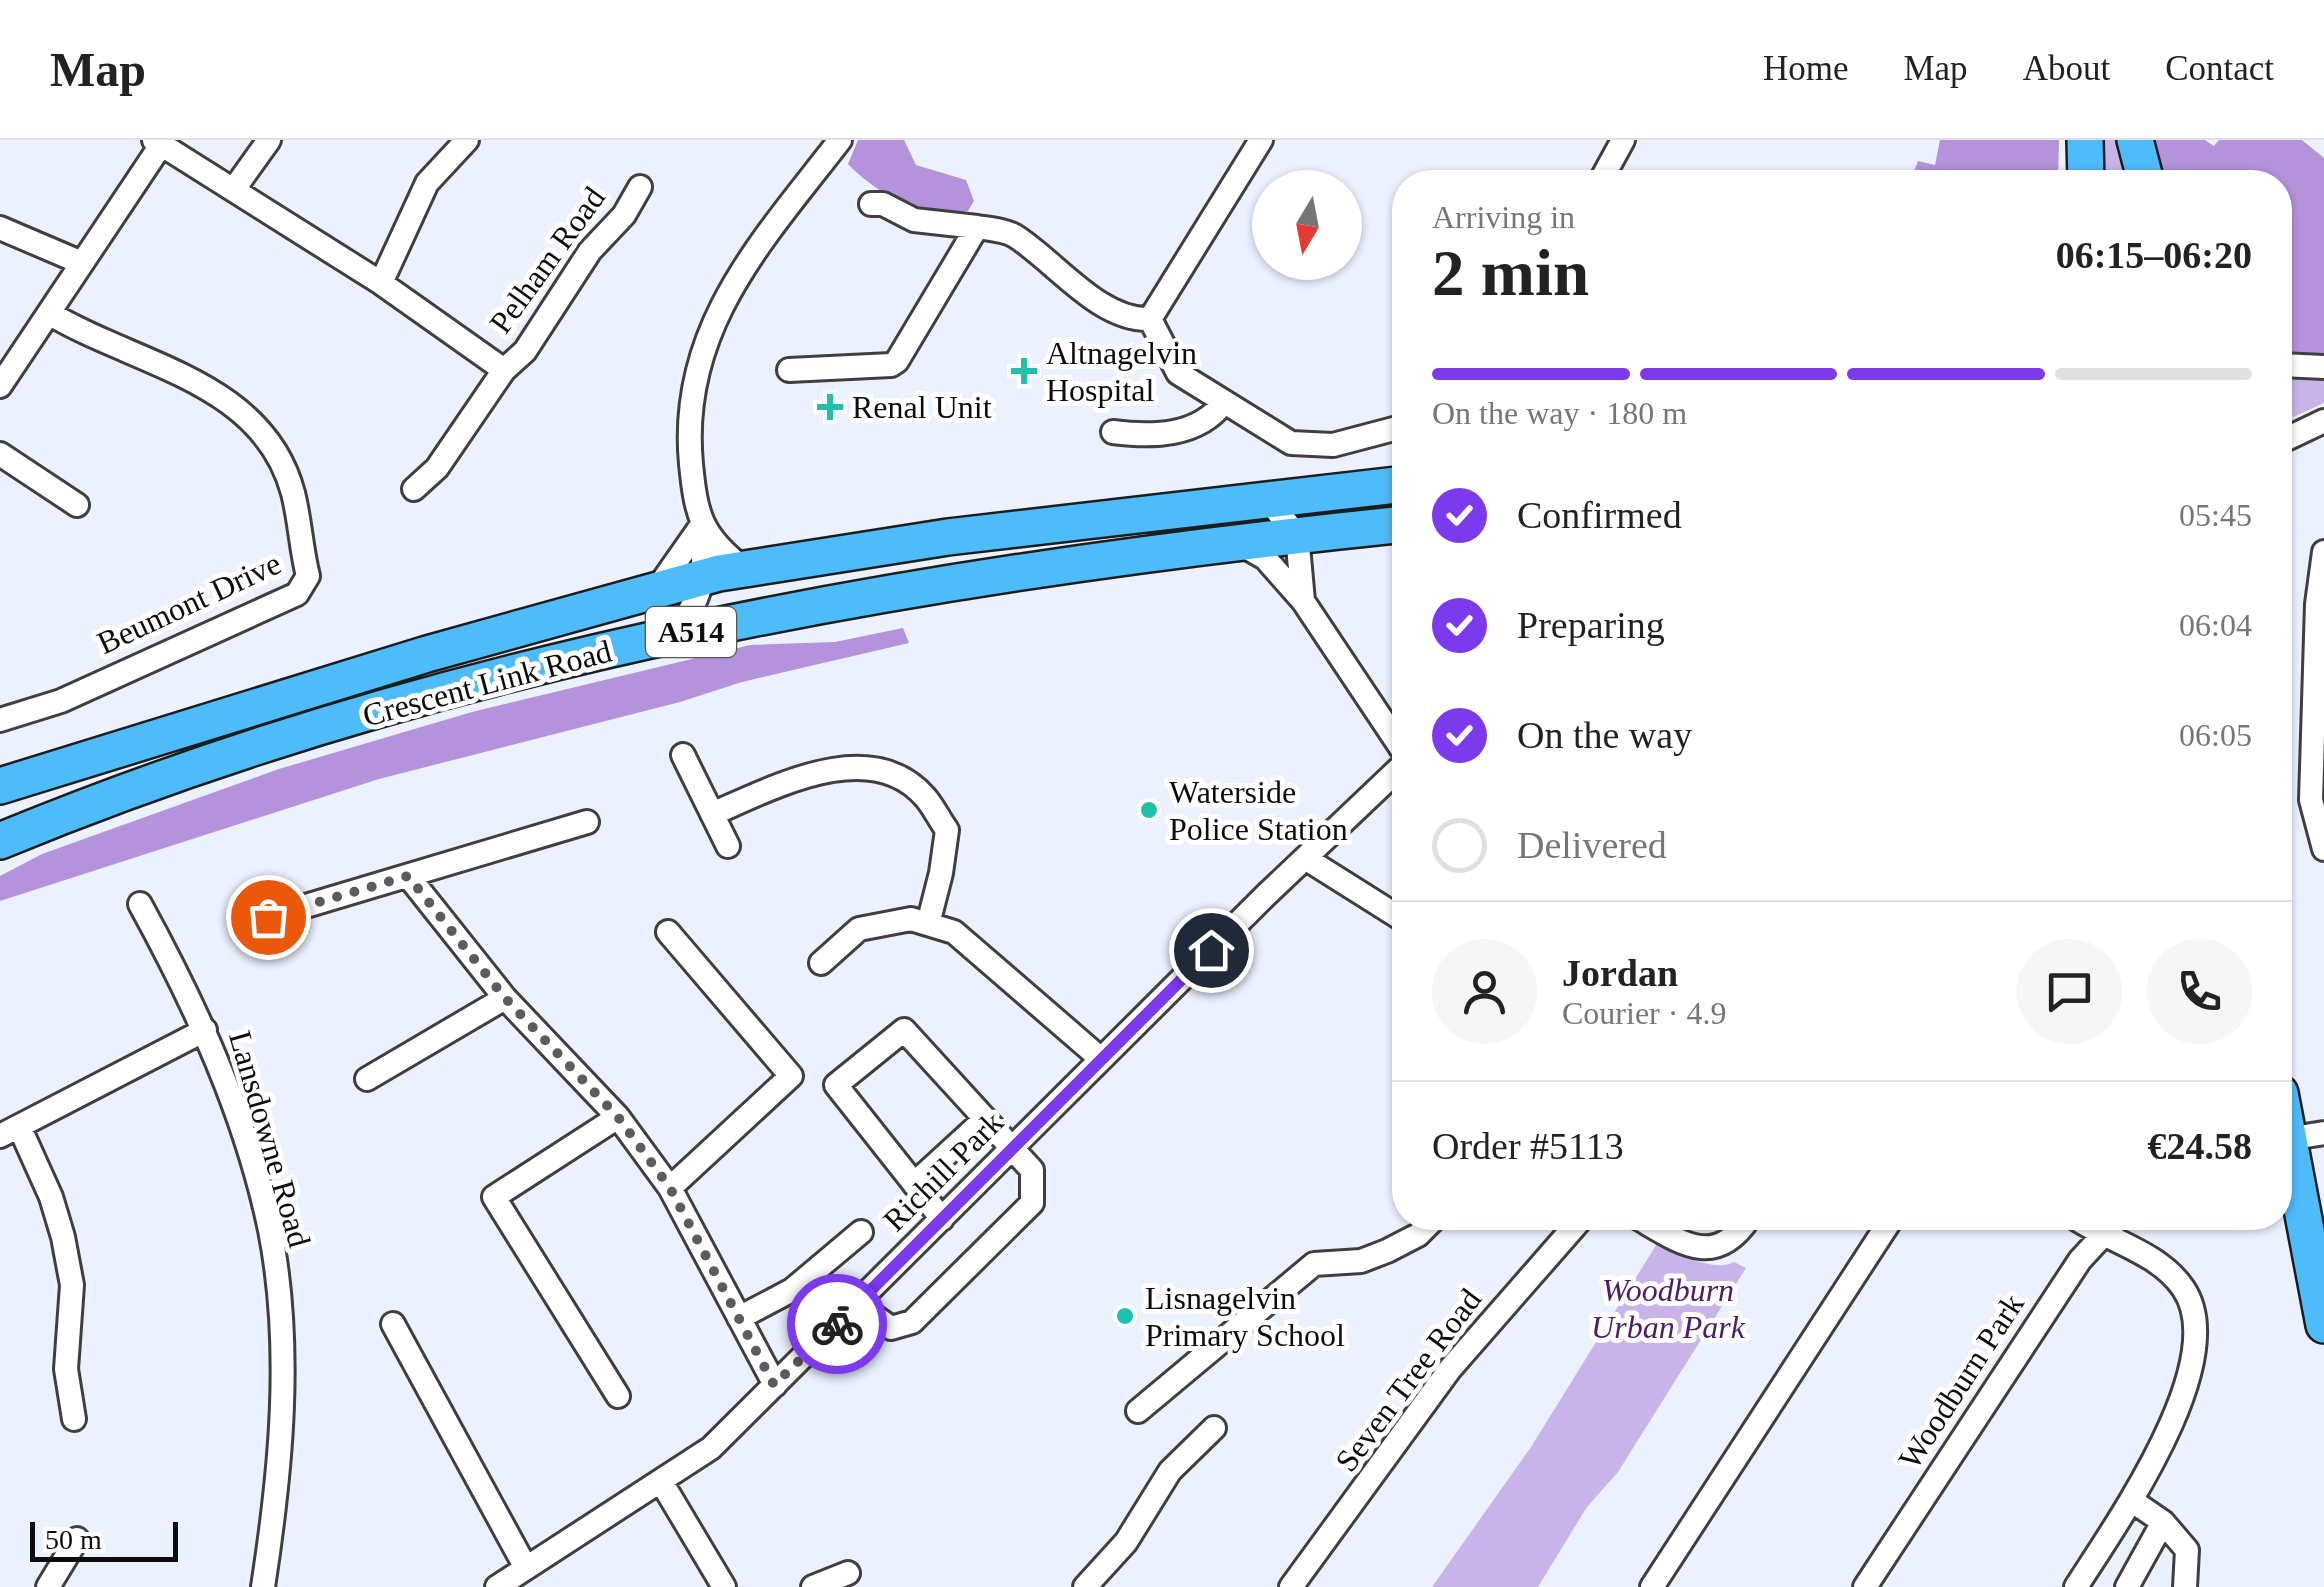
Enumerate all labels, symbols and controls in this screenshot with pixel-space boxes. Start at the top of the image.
text: Map [50,43,146,96]
text: Home [1763,49,1848,88]
text: Map [1903,49,1968,88]
text: About [2023,49,2110,88]
text: Contact [2165,49,2274,88]
north arrow [1252,170,1362,280]
map controls [1252,170,1362,280]
street label: Pelham Road [482,180,612,340]
text: Arriving in [1432,199,1575,235]
text: 06:15–06:20 [2056,234,2252,276]
text: 2 min [1432,237,1589,309]
place label: Altnagelvin Hospital [1046,335,1197,408]
marker: Altnagelvin Hospital [1011,358,1037,384]
place label: Renal Unit [852,389,992,425]
marker: Renal Unit [817,394,843,420]
text: On the way · 180 m [1432,395,1687,431]
icon: check [1432,488,1487,543]
text: Confirmed [1517,494,1682,536]
text: 05:45 [2179,497,2252,533]
street label: Beumont Drive [92,545,286,661]
icon: check [1432,598,1487,653]
text: Preparing [1517,604,1665,646]
road number: A514 [646,607,736,657]
text: 06:04 [2179,607,2252,643]
street label: Crescent Link Road [359,632,615,734]
icon: check [1432,708,1487,763]
text: On the way [1517,714,1692,756]
text: 06:05 [2179,717,2252,753]
place label: Waterside Police Station [1169,774,1348,847]
marker: Waterside Police Station [1138,799,1160,821]
text: Delivered [1517,824,1667,866]
pin [226,875,311,960]
icon: bag [241,890,296,945]
pin [1169,908,1254,993]
icon: home [1184,923,1239,978]
button: person [1432,939,1537,1044]
button: chat [2017,939,2122,1044]
button: phone [2147,939,2252,1044]
text: Jordan [1562,952,1678,994]
text: Courier · 4.9 [1562,995,1726,1031]
street label: Lansdowne Road [222,1027,318,1251]
street label: Richill Park [876,1104,1010,1238]
text: Order #5113 [1432,1125,1624,1167]
text: €24.58 [2148,1125,2252,1167]
park label: Woodburn Urban Park [1591,1272,1746,1345]
courier [787,1274,887,1374]
place label: Lisnagelvin Primary School [1145,1280,1345,1353]
street label: Seven Tree Road [1328,1282,1488,1478]
street label: Woodburn Park [1891,1287,2031,1475]
icon: bike [810,1297,865,1352]
marker: Lisnagelvin Primary School [1114,1305,1136,1327]
scale bar [30,1517,178,1562]
text: 50 m [45,1524,102,1555]

